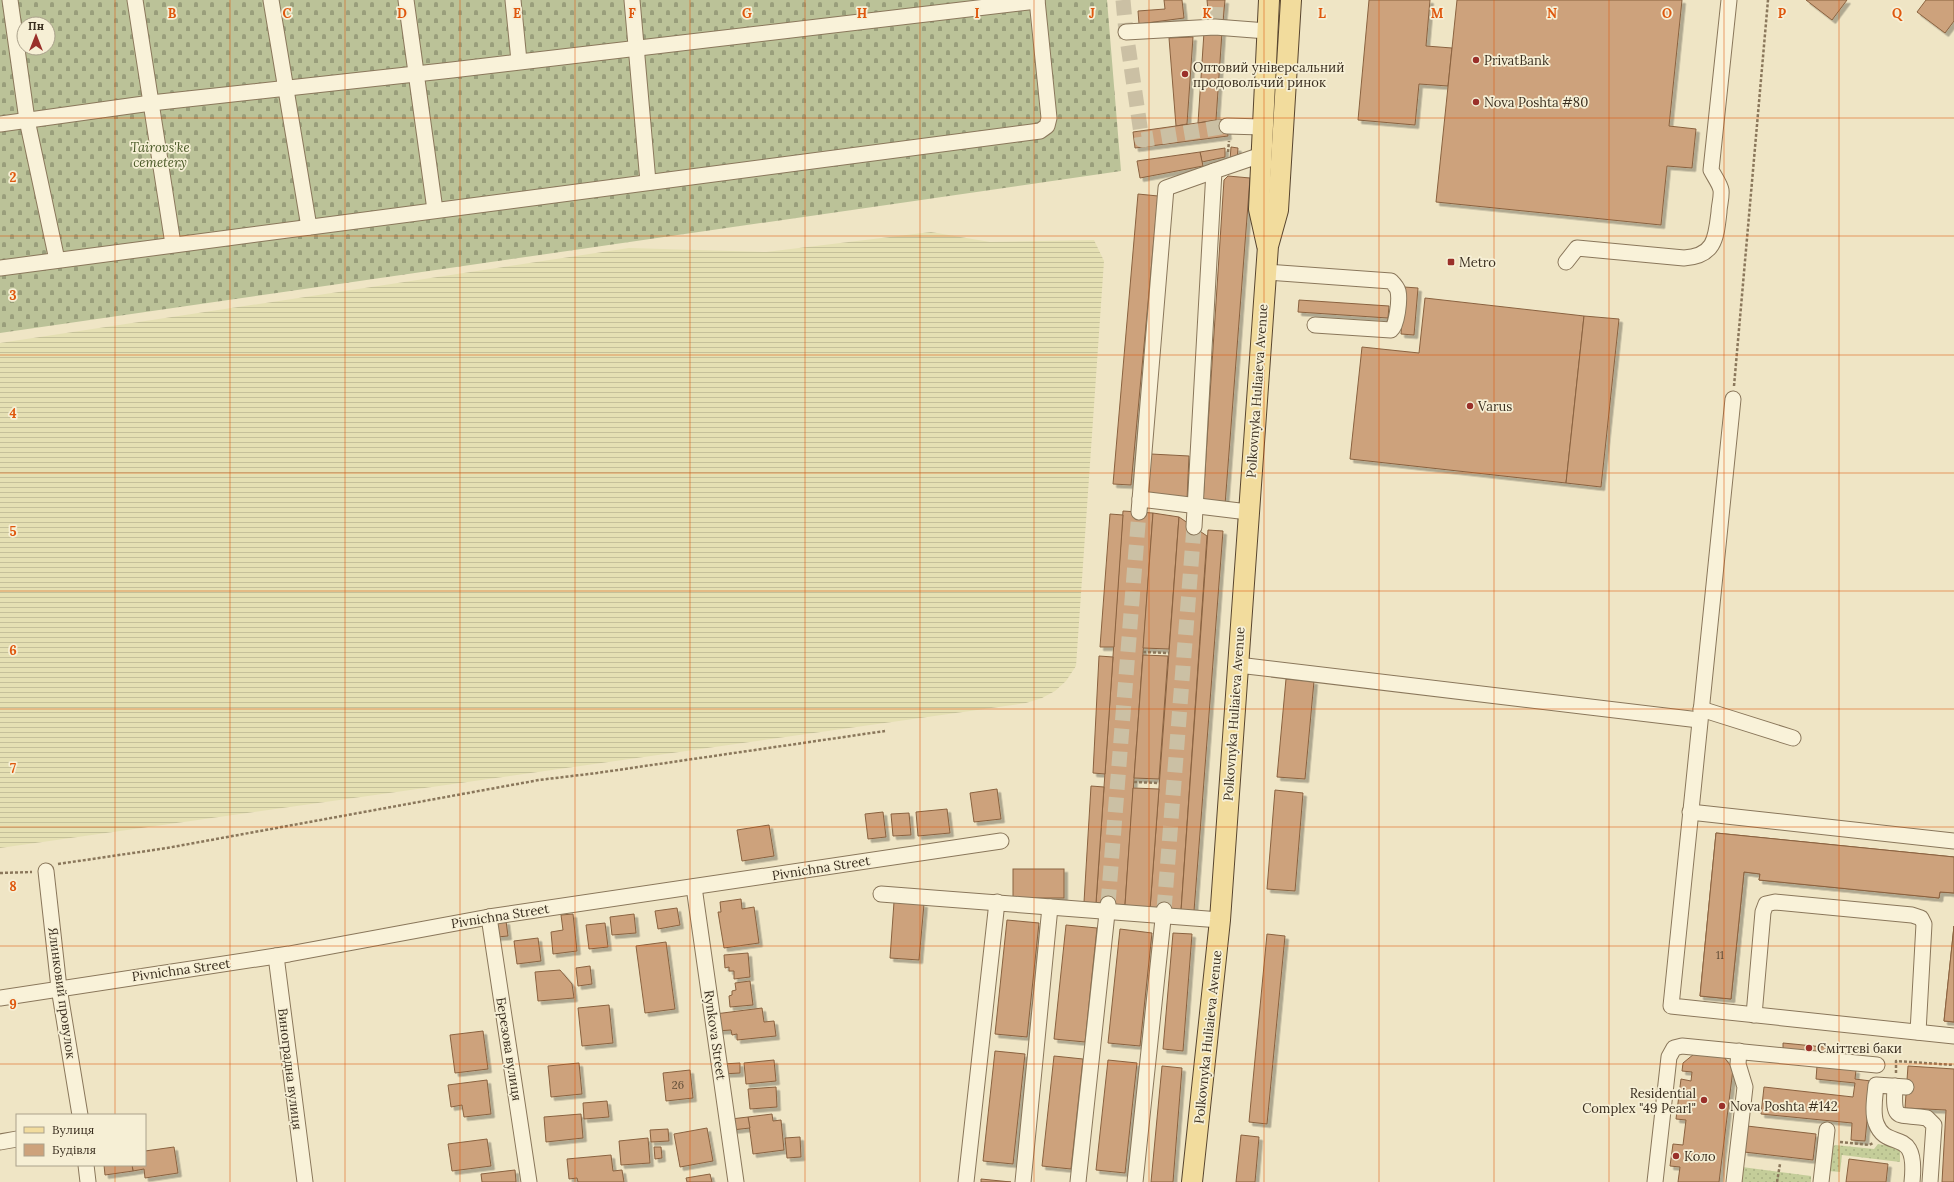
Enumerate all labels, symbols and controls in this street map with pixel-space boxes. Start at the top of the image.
text: B [168,5,177,22]
text: C [283,5,292,22]
text: D [397,5,407,22]
text: E [513,5,521,22]
text: F [628,5,636,22]
text: G [742,5,752,22]
text: H [857,5,867,22]
text: I [974,5,980,22]
text: J [1089,5,1095,22]
text: K [1202,5,1212,22]
text: L [1318,5,1326,22]
text: M [1431,5,1444,22]
text: N [1547,5,1557,22]
text: O [1662,5,1672,22]
text: P [1778,5,1787,22]
text: Q [1892,5,1903,22]
north arrow [16,16,56,56]
text: Пн [28,19,44,33]
place label: PrivatBank [1484,52,1549,69]
marker: PrivatBank [1471,55,1481,65]
place label: Оптовий універсальний продовольчий ринок [1193,59,1344,91]
marker: Оптовий універсальний продовольчий ринок [1180,69,1190,79]
place label: Nova Poshta #80 [1484,94,1588,111]
marker: Nova Poshta #80 [1471,97,1481,107]
park label: Tairovs'ke cemetery [130,139,190,171]
text: 2 [10,169,17,186]
place label: Metro [1459,254,1496,271]
marker: Metro [1446,257,1456,267]
text: 3 [9,287,17,304]
street label: Polkovnyka Huliaieva Avenue [1242,303,1272,479]
place label: Varus [1477,398,1512,415]
marker: Varus [1465,401,1475,411]
text: 4 [9,405,17,422]
text: 5 [9,523,17,540]
street label: Polkovnyka Huliaieva Avenue [1219,626,1249,802]
text: 6 [9,642,17,659]
text: 7 [10,760,16,777]
street label: Pivnichna Street [771,852,871,884]
text: 8 [9,878,17,895]
street label: Pivnichna Street [450,900,550,932]
street label: Ялинковий провулок [44,926,80,1060]
house number: 11 [1716,948,1724,962]
street label: Polkovnyka Huliaieva Avenue [1190,949,1226,1125]
street label: Pivnichna Street [131,955,231,985]
street label: Rynkova Street [700,989,730,1081]
text: 9 [9,996,17,1013]
street label: Березова вулиця [492,996,526,1102]
street label: Виноградна вулиця [274,1007,306,1131]
place label: Сміттєві баки [1817,1040,1902,1057]
marker: Сміттєві баки [1804,1043,1814,1053]
house number: 26 [672,1078,684,1092]
place label: Residential Complex "49 Pearl" [1582,1085,1696,1117]
marker: Residential Complex "49 Pearl" [1699,1095,1709,1105]
place label: Nova Poshta #142 [1730,1098,1838,1115]
marker: Nova Poshta #142 [1717,1101,1727,1111]
legend [16,1114,146,1166]
text: Вулиця [52,1122,94,1137]
text: Будівля [52,1142,96,1157]
place label: Коло [1684,1148,1716,1165]
marker: Коло [1671,1151,1681,1161]

